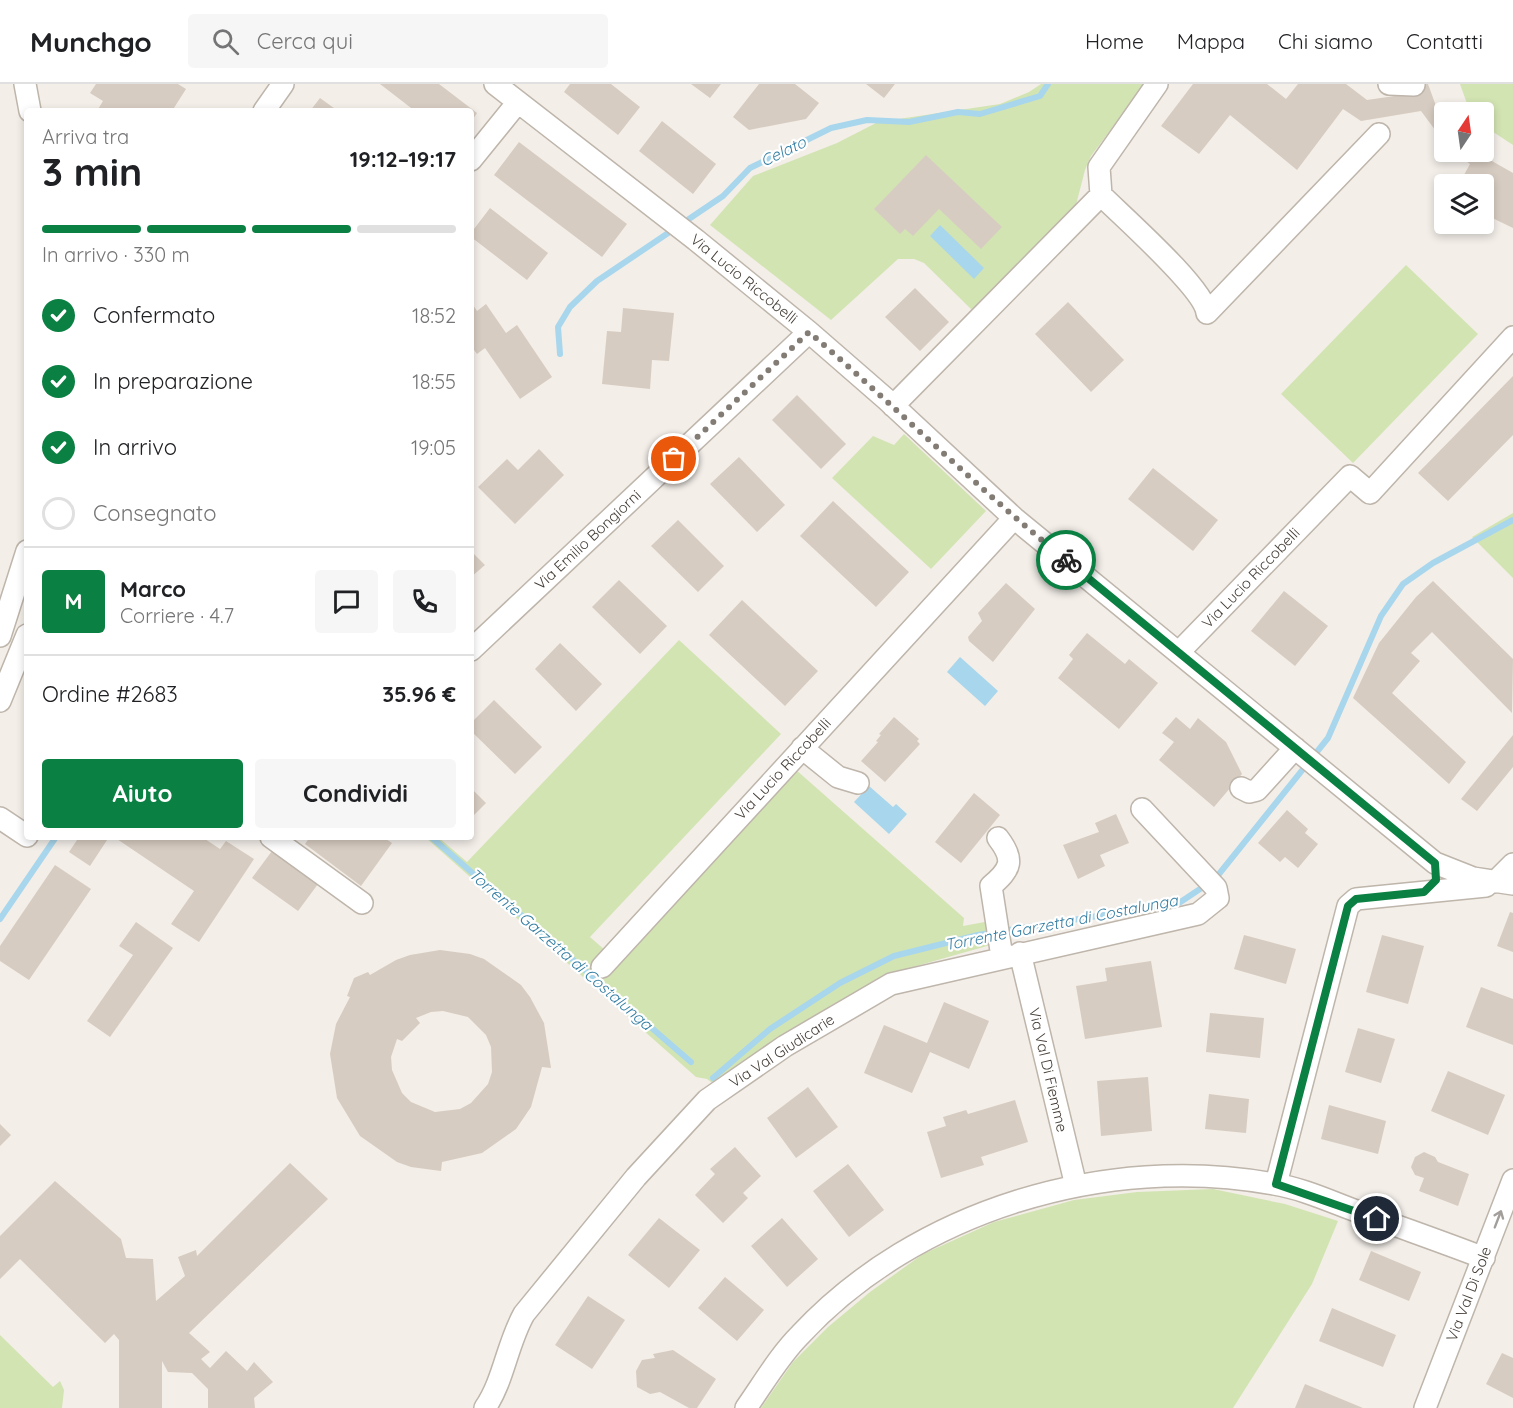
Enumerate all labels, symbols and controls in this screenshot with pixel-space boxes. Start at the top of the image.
search box [188,14,608,68]
text: Munchgo [30,24,152,59]
icon: search [209,25,242,58]
text: Cerca qui [257,27,353,55]
text: Home [1085,28,1144,54]
text: Mappa [1177,28,1245,54]
text: Chi siamo [1278,28,1373,54]
text: Contatti [1406,28,1483,54]
north arrow [1434,102,1494,162]
map controls [1434,102,1494,234]
text: Arriva tra [42,124,129,149]
water label: Celato [757,131,810,170]
text: 19:12–19:17 [350,145,456,173]
text: 3 min [42,147,142,196]
button: layers [1434,174,1494,234]
street label: Via Lucio Riccobelli [687,230,802,328]
text: In arrivo · 330 m [42,242,190,267]
icon: check [42,299,75,332]
text: Confermato [93,301,215,329]
text: 18:52 [412,303,456,328]
icon: check [42,365,75,398]
text: In preparazione [93,367,253,395]
text: 18:55 [412,369,456,394]
icon: check [42,431,75,464]
text: In arrivo [93,433,177,461]
pin [648,433,699,484]
text: 19:05 [411,435,456,460]
icon: bag [657,442,690,475]
street label: Via Emilio Bongiorni [531,486,645,594]
text: Consegnato [93,499,216,527]
street label: Via Lucio Riccobelli [1198,523,1304,632]
courier [1036,530,1096,590]
icon: bike [1050,544,1083,577]
button: chat [315,570,378,633]
button: phone [393,570,456,633]
text: Marco [120,575,186,603]
text: M [64,587,83,615]
text: Corriere · 4.7 [120,603,234,628]
text: Ordine #2683 [42,680,178,708]
text: 35.96 € [382,680,456,708]
street label: Via Lucio Riccobelli [730,714,835,824]
button: Aiuto [42,759,243,828]
button: Condividi [255,759,456,828]
water label: Torrente Garzetta di Costalunga [465,864,658,1035]
water label: Torrente Garzetta di Costalunga [943,889,1180,954]
street label: Via Val Di Fiemme [1025,1006,1072,1134]
street label: Via Val Giudicarie [726,1010,838,1092]
pin [1351,1193,1402,1244]
icon: home [1360,1202,1393,1235]
one-way arrow [1494,1210,1505,1229]
street label: Via Val Di Sole [1442,1244,1495,1344]

